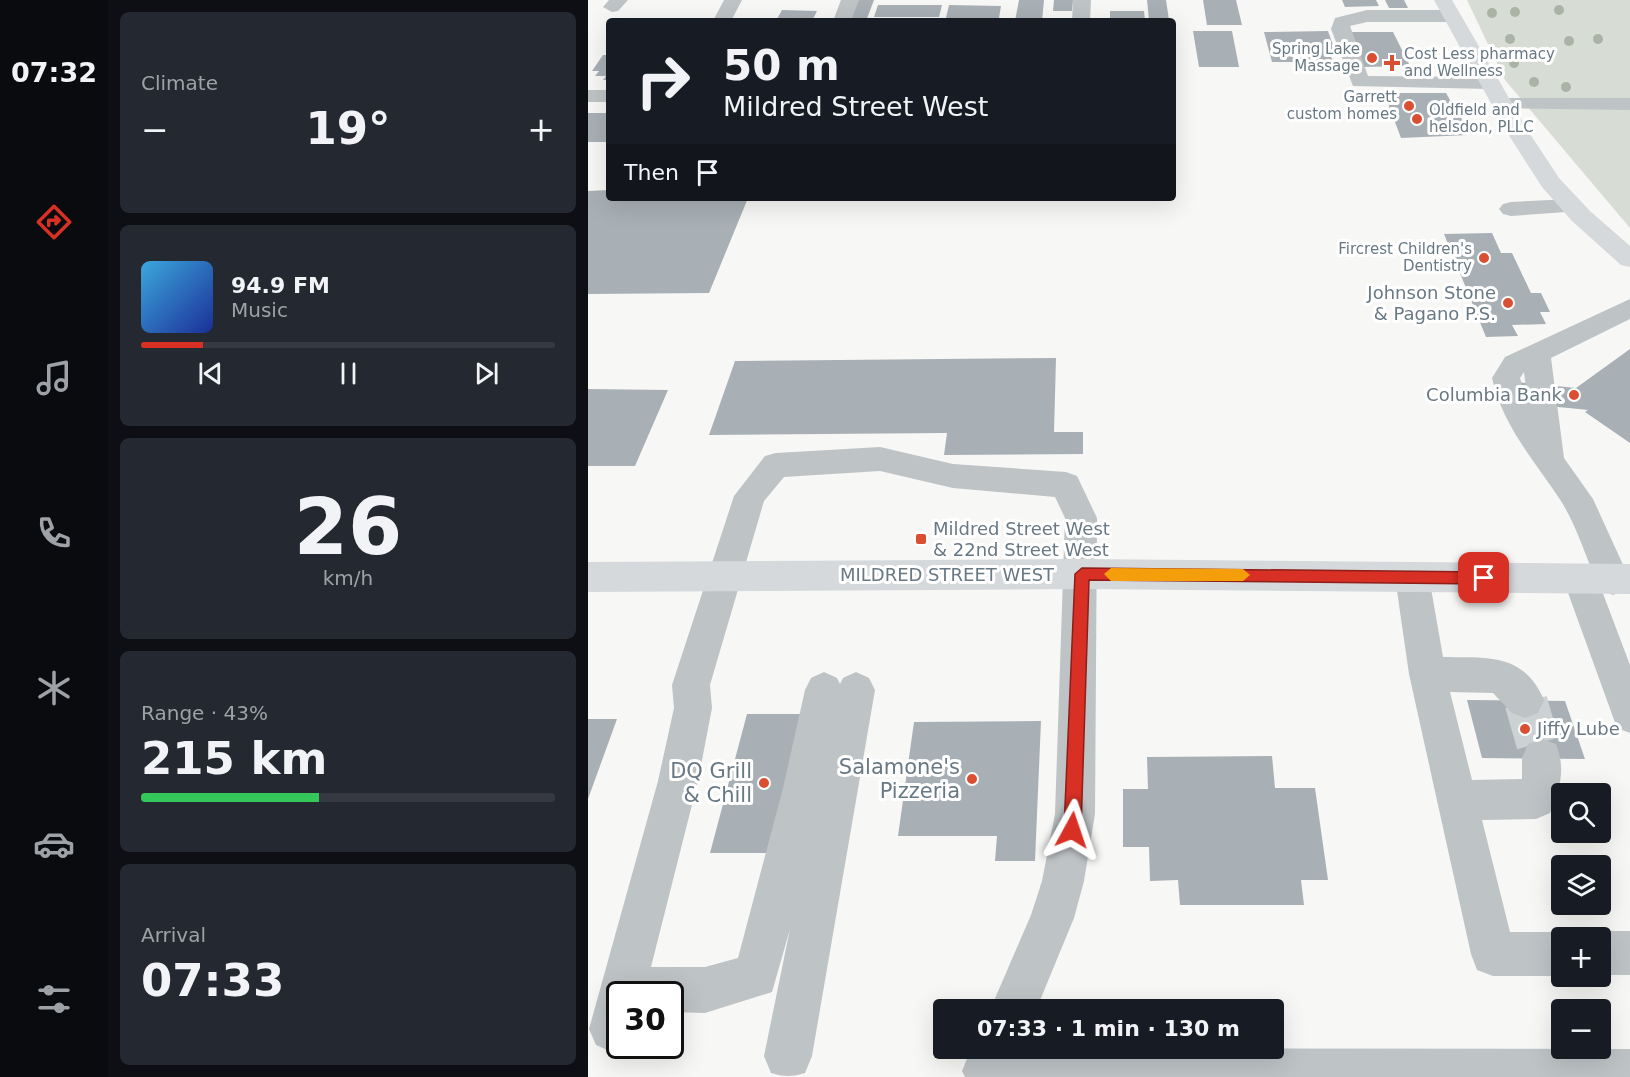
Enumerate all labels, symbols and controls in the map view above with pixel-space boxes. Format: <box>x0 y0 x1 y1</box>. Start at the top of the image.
place label: Spring Lake Massage <box>1272 40 1360 75</box>
text: 50 m <box>723 41 840 90</box>
icon: right <box>624 42 702 120</box>
place label: Cost Less pharmacy and Wellness <box>1404 45 1555 80</box>
marker: Spring Lake Massage <box>1365 51 1379 65</box>
marker: Cost Less pharmacy and Wellness <box>1385 56 1399 70</box>
text: 07:32 <box>11 57 97 88</box>
text: Climate <box>141 71 218 95</box>
place label: Garrett custom homes <box>1287 88 1397 123</box>
text: Mildred Street West <box>723 91 988 122</box>
marker: Garrett custom homes <box>1402 99 1416 113</box>
place label: Oldfield and helsdon, PLLC <box>1429 101 1534 136</box>
text: 19° <box>305 102 391 155</box>
text: − <box>141 110 169 149</box>
text: + <box>527 110 555 149</box>
marker: Oldfield and helsdon, PLLC <box>1410 112 1424 126</box>
icon: arrive <box>691 156 724 189</box>
text: Then <box>624 160 679 185</box>
icon: directions <box>33 201 75 243</box>
place label: Fircrest Children's Dentistry <box>1338 240 1472 275</box>
marker: Fircrest Children's Dentistry <box>1477 251 1491 265</box>
text: 94.9 FM <box>231 273 330 298</box>
place label: Johnson Stone & Pagano P.S. <box>1366 282 1496 324</box>
marker: Johnson Stone & Pagano P.S. <box>1501 296 1515 310</box>
text: Music <box>231 298 288 322</box>
icon: music <box>33 357 75 399</box>
icon: previous <box>194 357 227 390</box>
icon: pause <box>332 357 365 390</box>
icon: next <box>470 357 503 390</box>
place label: Columbia Bank <box>1426 384 1563 405</box>
marker: Columbia Bank <box>1567 388 1581 402</box>
text: 26 <box>294 482 402 572</box>
icon: phone <box>33 512 75 554</box>
place label: Mildred Street West & 22nd Street West <box>933 518 1110 560</box>
marker: Mildred Street West & 22nd Street West <box>914 532 928 546</box>
pin <box>1458 552 1509 603</box>
icon: arrive <box>1467 561 1500 594</box>
street label: MILDRED STREET WEST <box>840 564 1055 585</box>
text: km/h <box>323 566 373 590</box>
icon: climate <box>33 667 75 709</box>
text: Range · 43% <box>141 701 268 725</box>
place label: Jiffy Lube <box>1536 718 1620 739</box>
marker: Jiffy Lube <box>1518 722 1532 736</box>
text: 215 km <box>141 732 327 785</box>
place label: Salamone's Pizzeria <box>839 755 960 803</box>
place label: DQ Grill & Chill <box>670 759 752 807</box>
marker: Salamone's Pizzeria <box>965 772 979 786</box>
marker: DQ Grill & Chill <box>757 776 771 790</box>
map controls <box>1551 783 1611 1059</box>
button: search <box>1551 783 1611 843</box>
position arrow <box>1040 798 1104 862</box>
icon: car <box>33 823 75 865</box>
button: layers <box>1551 855 1611 915</box>
text: Arrival <box>141 923 206 947</box>
button: + <box>1551 927 1611 987</box>
text: 07:33 <box>141 954 284 1007</box>
icon: filters <box>33 978 75 1020</box>
speed limit sign: 30 <box>606 981 684 1059</box>
button: − <box>1551 999 1611 1059</box>
text: 07:33 · 1 min · 130 m <box>977 1016 1240 1041</box>

